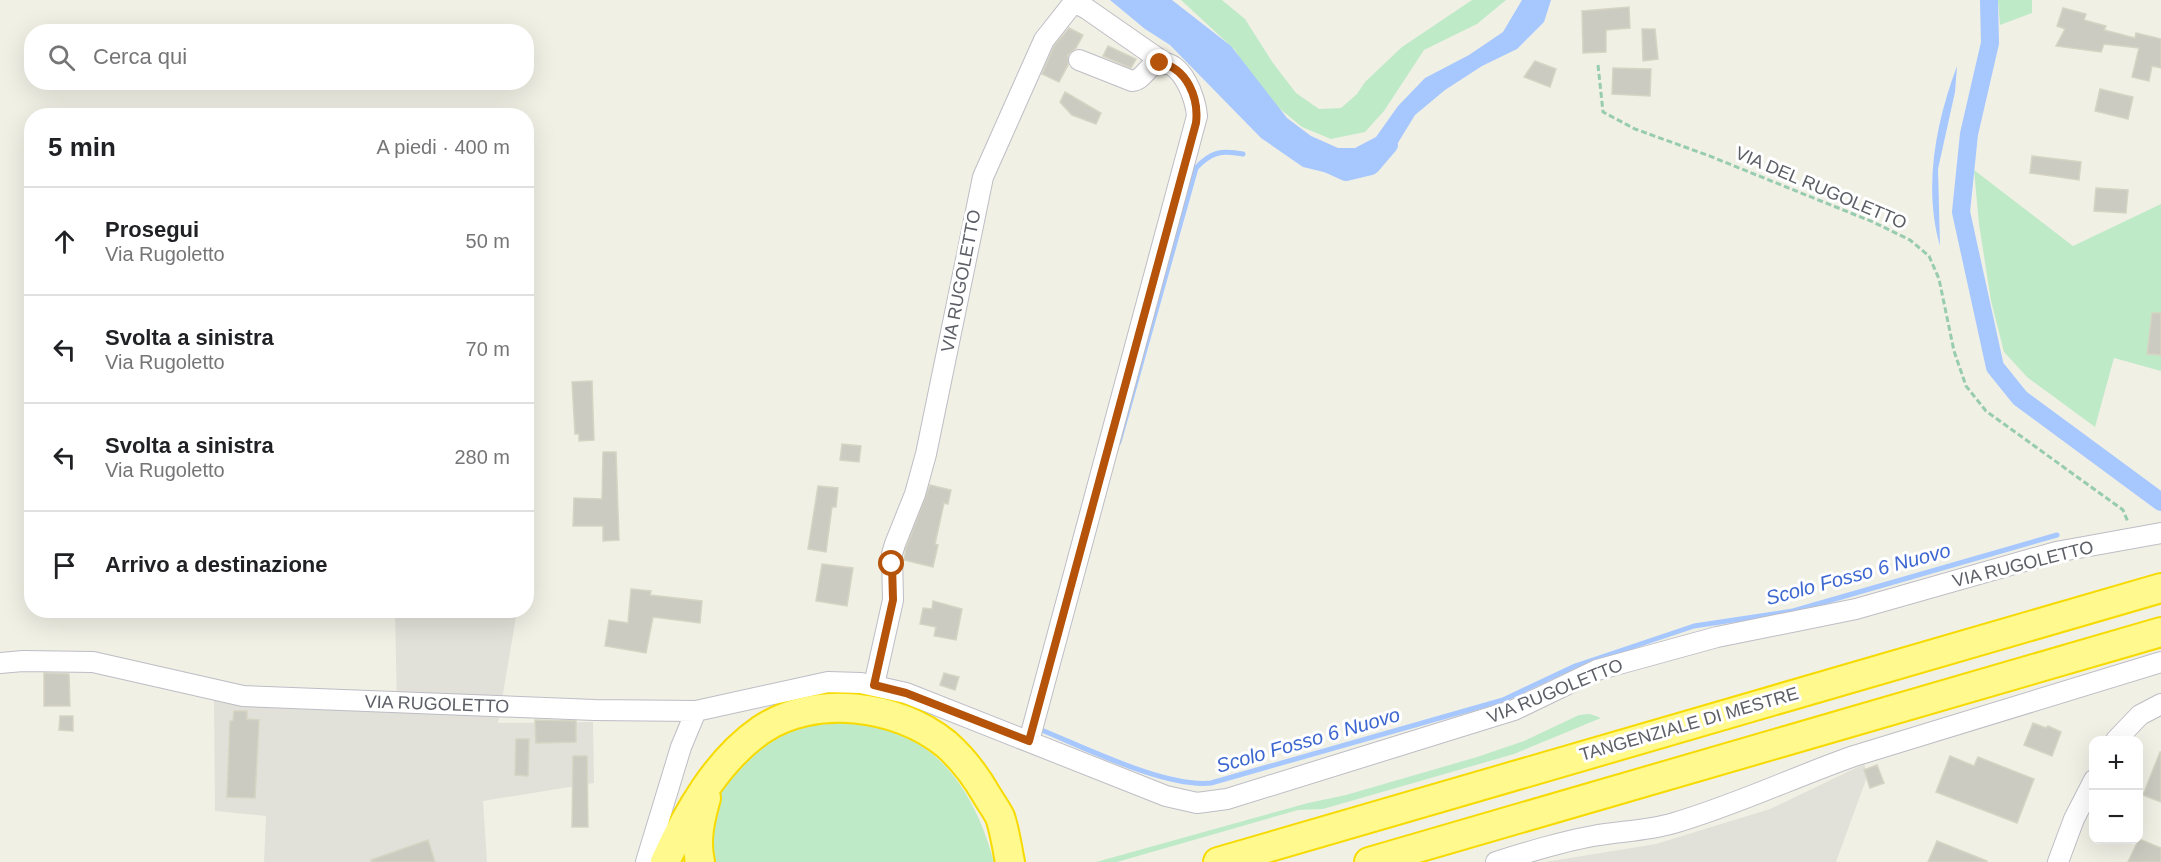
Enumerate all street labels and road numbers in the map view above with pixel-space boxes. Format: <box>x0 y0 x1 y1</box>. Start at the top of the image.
street label: VIA DEL RUGOLETTO <box>1732 143 1910 233</box>
street label: VIA RUGOLETTO <box>937 208 985 354</box>
street label: VIA RUGOLETTO <box>1950 537 2096 591</box>
street label: VIA RUGOLETTO <box>1484 655 1626 727</box>
street label: TANGENZIALE DI MESTRE <box>1577 683 1801 765</box>
street label: VIA RUGOLETTO <box>364 691 510 717</box>

